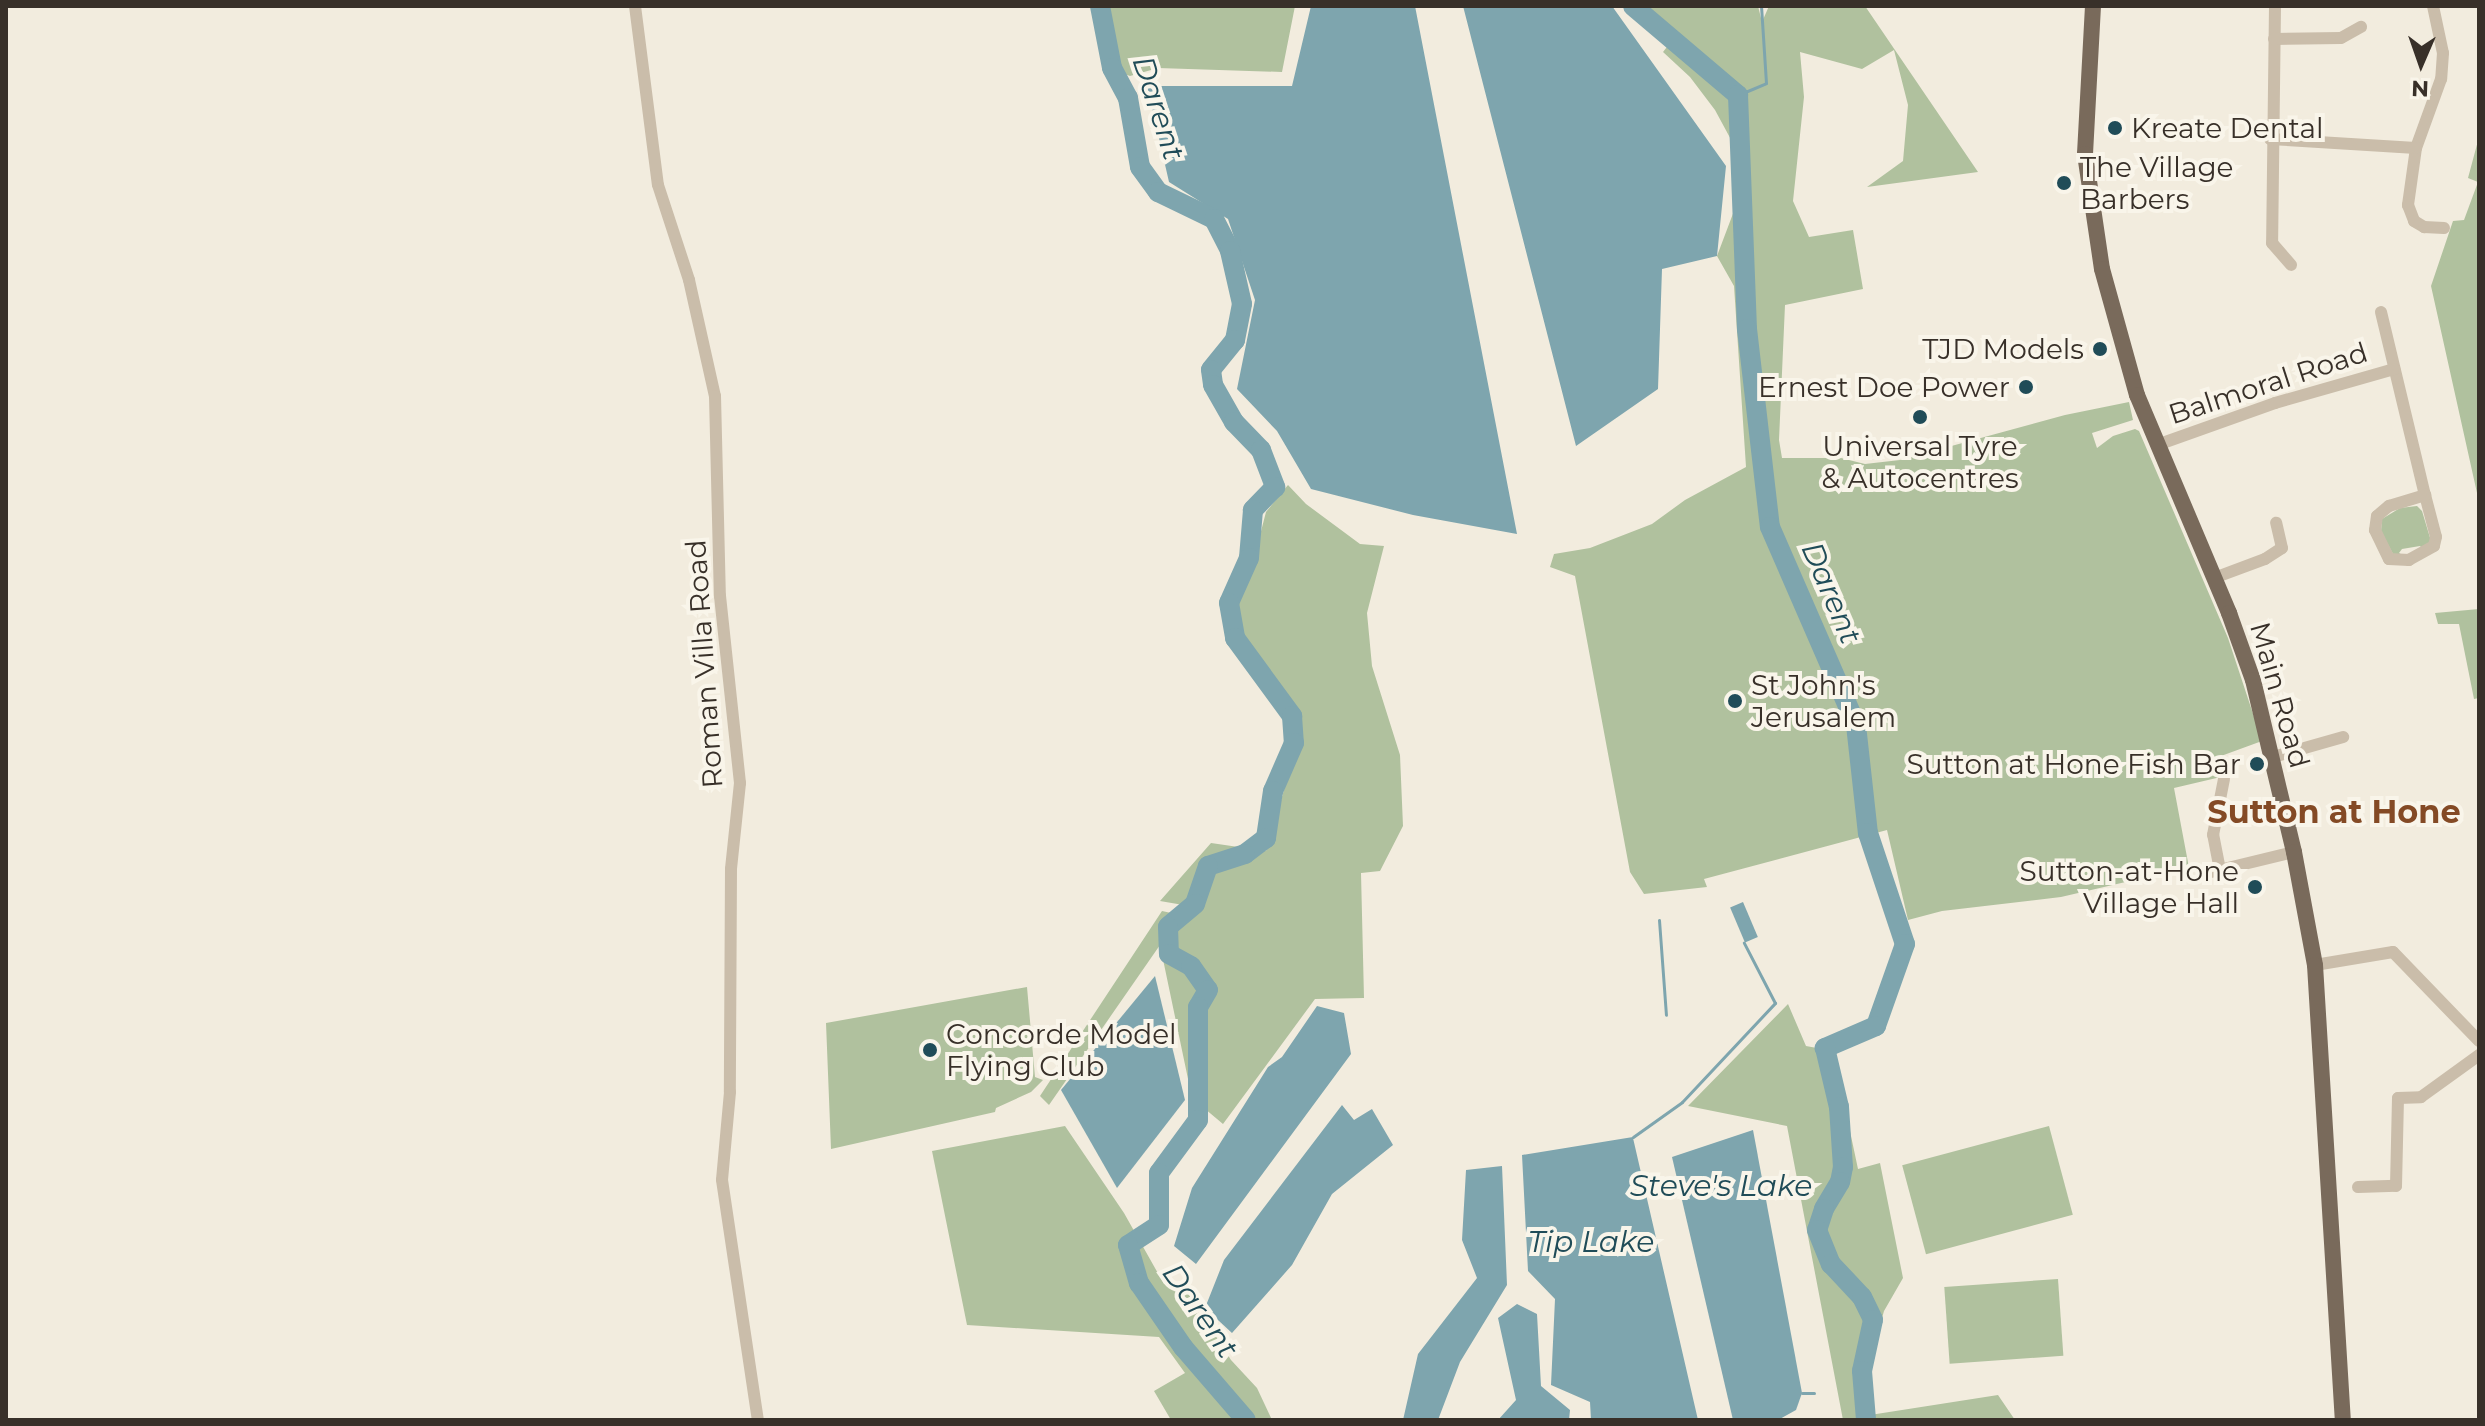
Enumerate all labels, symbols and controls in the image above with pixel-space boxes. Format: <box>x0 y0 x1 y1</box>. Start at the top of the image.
north arrow <box>2381 24 2461 104</box>
water label: Darent <box>1124 51 1192 165</box>
text: N <box>2411 75 2430 102</box>
place label: Kreate Dental <box>2131 111 2323 145</box>
marker: Kreate Dental <box>2106 119 2124 137</box>
place label: The Village Barbers <box>2080 150 2234 216</box>
marker: The Village Barbers <box>2055 174 2073 192</box>
place label: TJD Models <box>1922 332 2084 366</box>
street label: Balmoral Road <box>2164 335 2372 431</box>
marker: TJD Models <box>2091 340 2109 358</box>
place label: Ernest Doe Power <box>1758 370 2010 404</box>
marker: Ernest Doe Power <box>2017 378 2035 396</box>
marker: Universal Tyre & Autocentres <box>1911 408 1929 426</box>
place label: Universal Tyre & Autocentres <box>1821 429 2019 495</box>
water label: Darent <box>1793 537 1869 649</box>
street label: Roman Villa Road <box>679 539 729 789</box>
street label: Main Road <box>2243 618 2317 772</box>
place label: St John's Jerusalem <box>1751 668 1896 734</box>
marker: St John's Jerusalem <box>1726 692 1744 710</box>
place label: Sutton at Hone Fish Bar <box>1907 747 2241 781</box>
marker: Sutton at Hone Fish Bar <box>2248 755 2266 773</box>
district label: Sutton at Hone <box>2207 793 2461 831</box>
place label: Sutton-at-Hone Village Hall <box>2020 854 2239 920</box>
marker: Sutton-at-Hone Village Hall <box>2246 878 2264 896</box>
place label: Concorde Model Flying Club <box>946 1017 1177 1083</box>
marker: Concorde Model Flying Club <box>921 1041 939 1059</box>
water label: Steve's Lake <box>1630 1168 1812 1204</box>
water label: Tip Lake <box>1528 1224 1654 1260</box>
water label: Darent <box>1154 1257 1246 1365</box>

